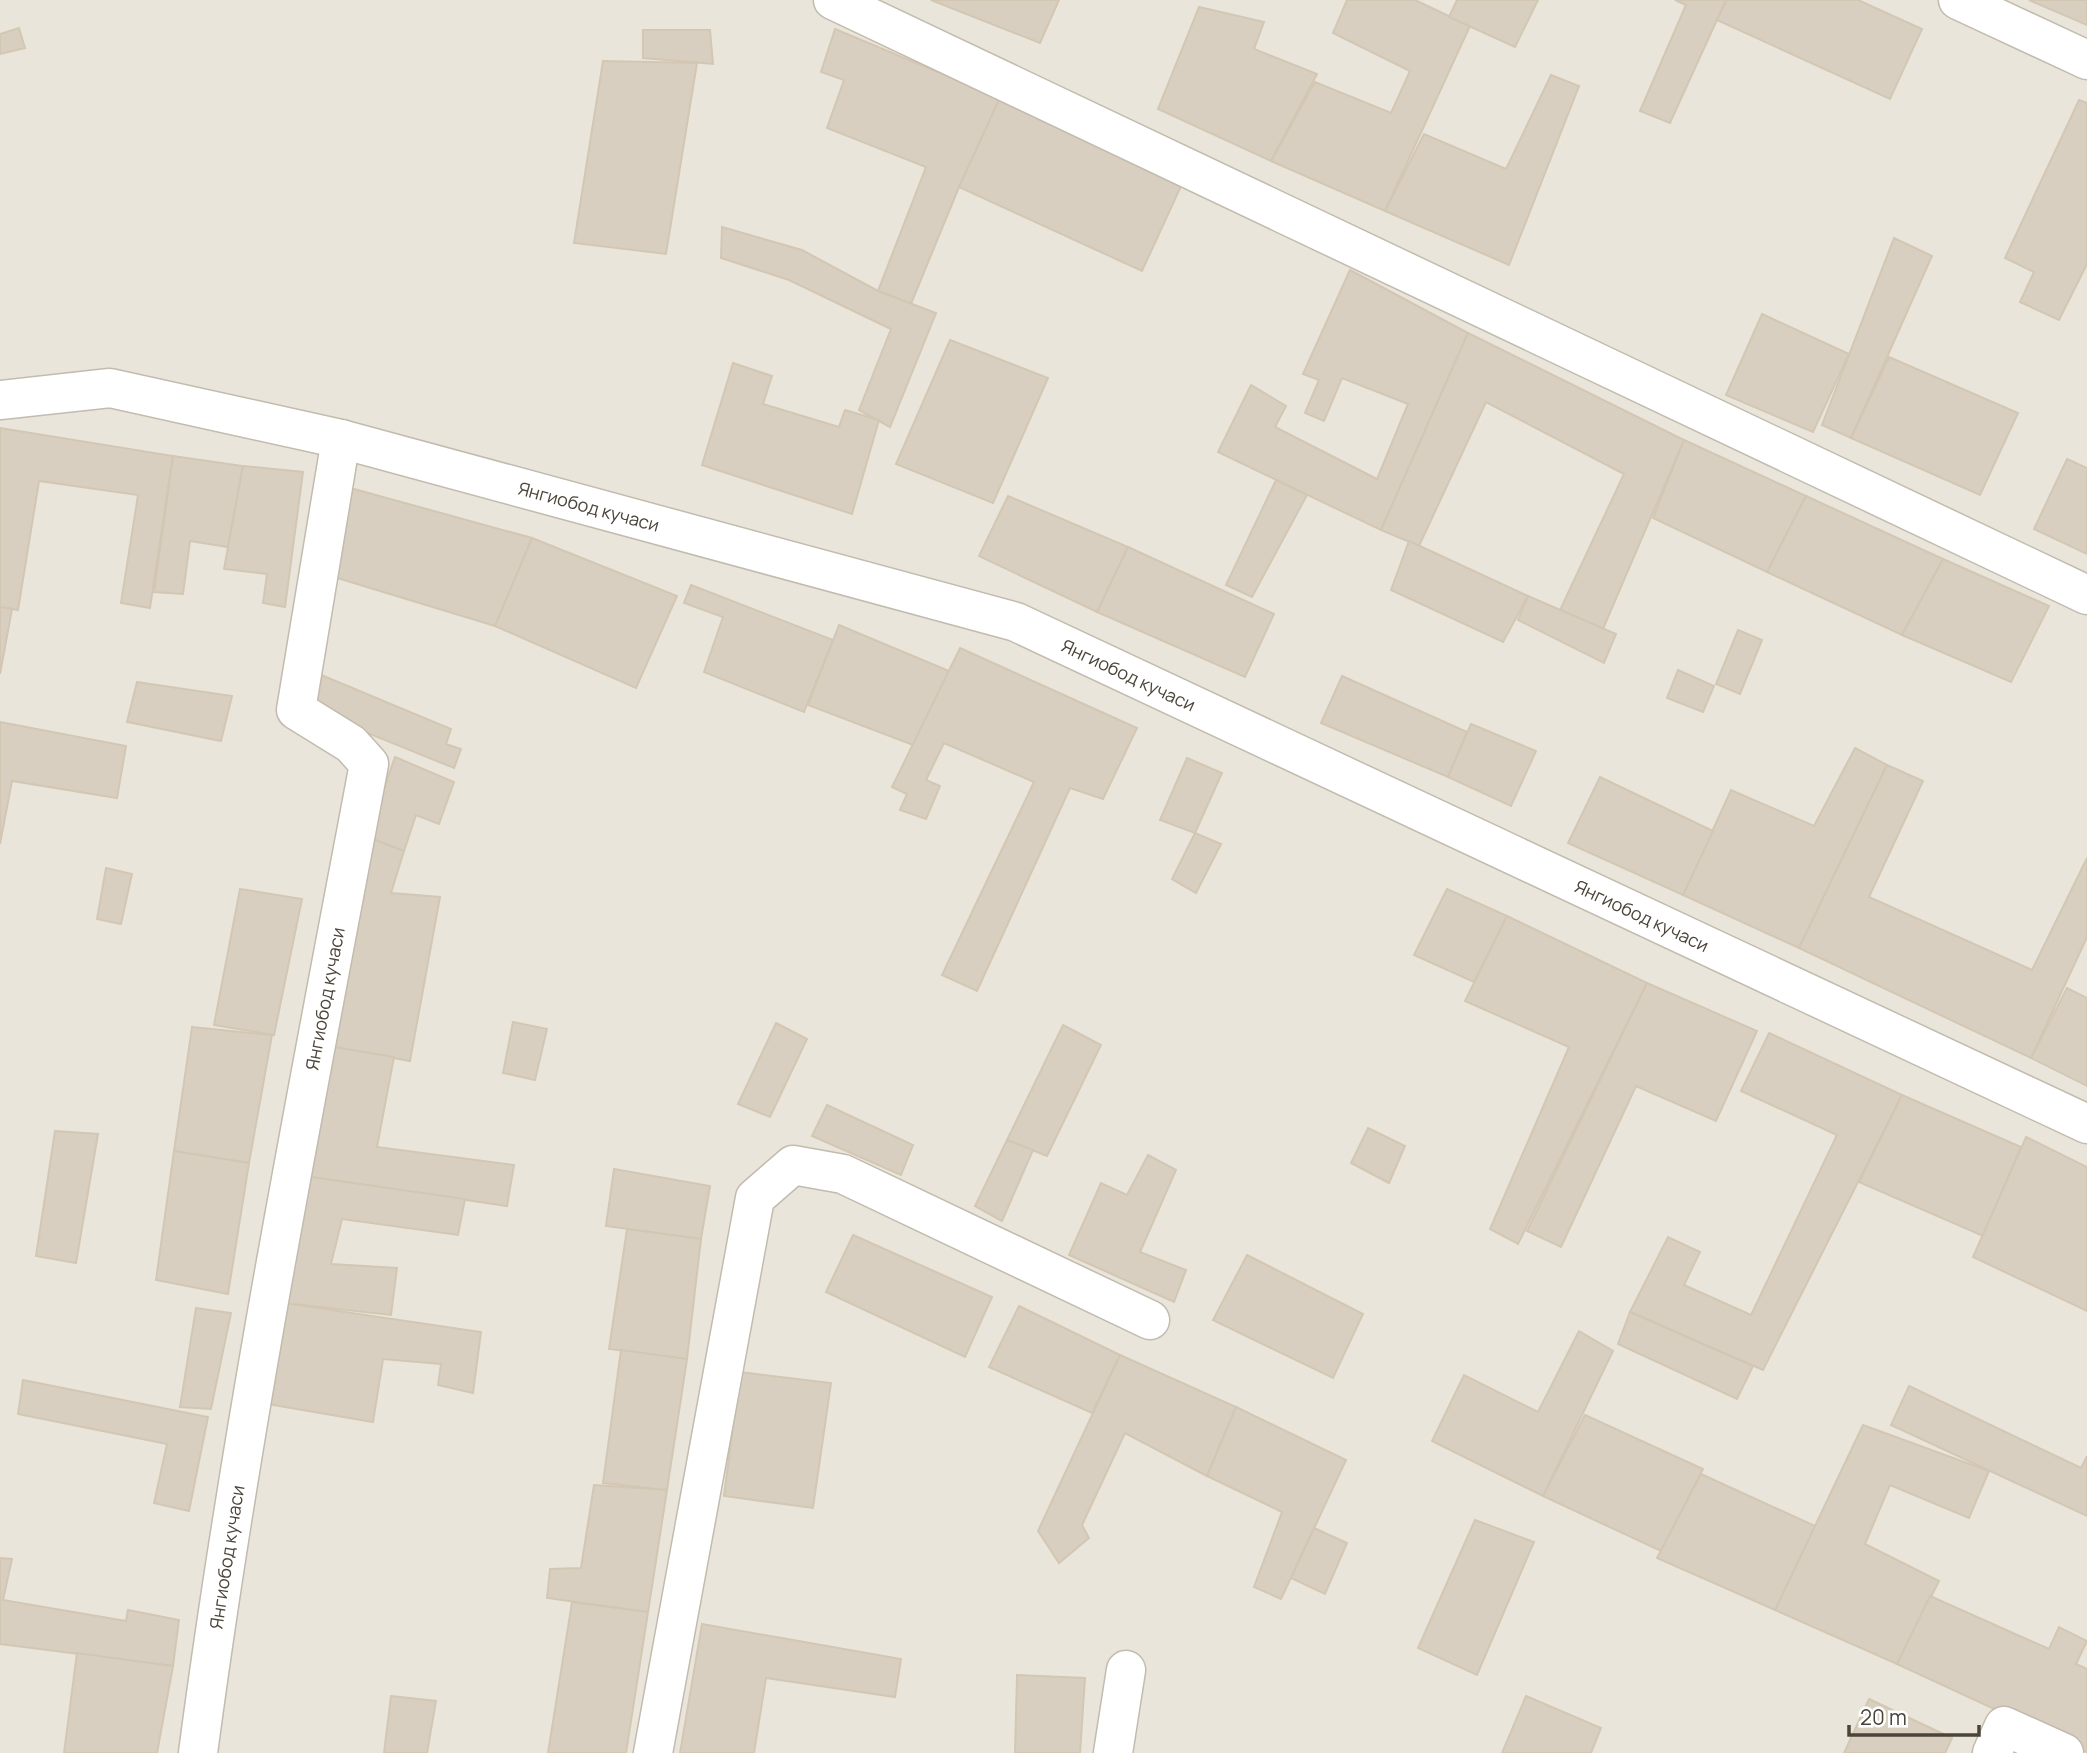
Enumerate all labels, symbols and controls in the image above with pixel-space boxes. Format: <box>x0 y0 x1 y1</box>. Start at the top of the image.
street label: Янгиобод кучаси <box>516 476 662 537</box>
street label: Янгиобод кучаси <box>1058 633 1200 716</box>
street label: Янгиобод кучаси <box>1571 874 1713 957</box>
street label: Янгиобод кучаси <box>299 925 350 1072</box>
street label: Янгиобод кучаси <box>204 1483 250 1631</box>
scale bar <box>1849 1694 1979 1738</box>
text: 20 m <box>1860 1703 1907 1731</box>

